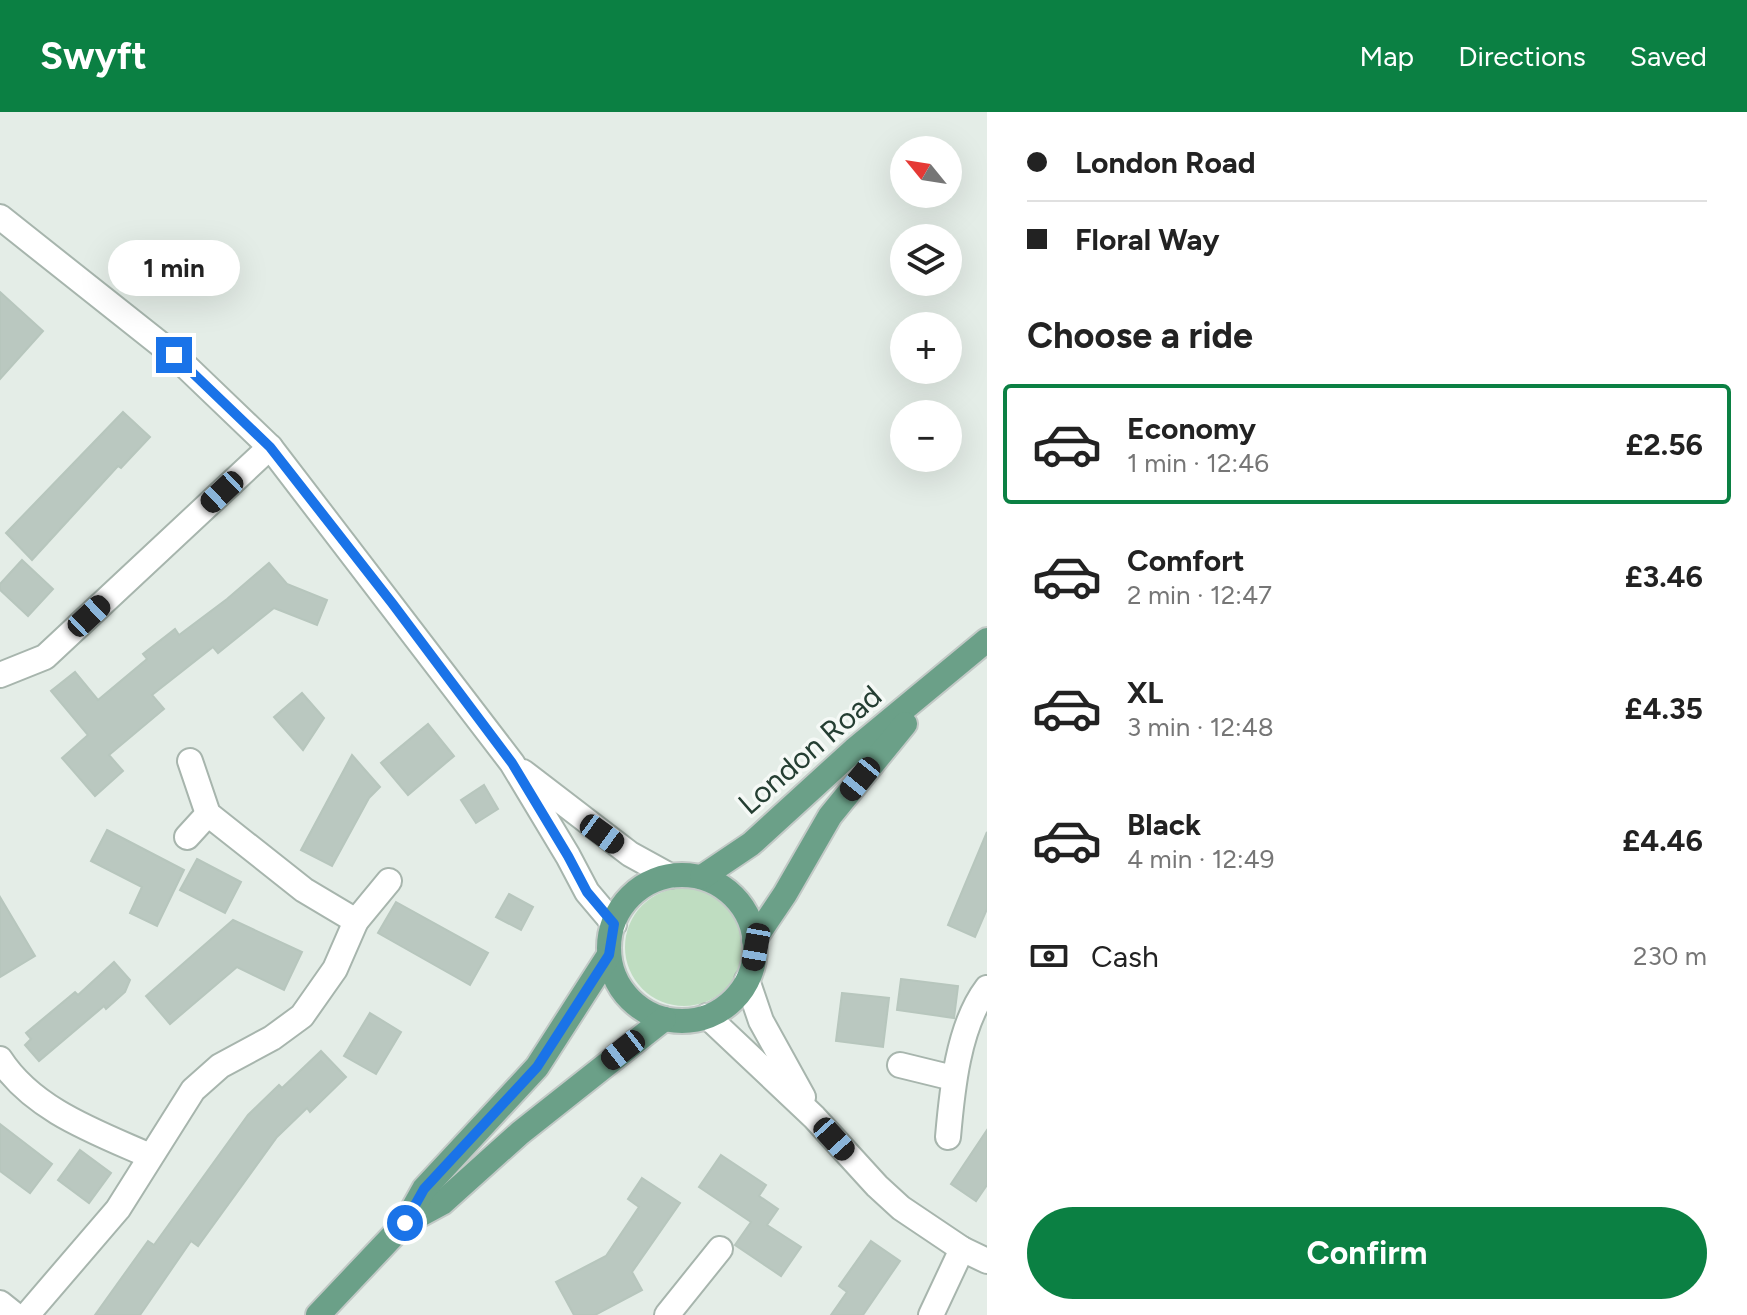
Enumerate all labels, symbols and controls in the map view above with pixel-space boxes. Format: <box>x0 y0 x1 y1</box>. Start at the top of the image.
text: Swyft <box>40 33 147 79</box>
text: Map <box>1360 39 1414 73</box>
text: Directions <box>1458 39 1586 73</box>
text: Saved <box>1630 39 1707 73</box>
north arrow <box>890 136 962 208</box>
map controls <box>890 136 962 472</box>
text: London Road <box>1075 144 1256 181</box>
text: Floral Way <box>1075 221 1219 258</box>
button: layers <box>890 224 962 296</box>
callout: 1 min <box>108 239 240 295</box>
text: 1 min <box>143 252 205 284</box>
button: + <box>890 312 962 384</box>
text: Choose a ride <box>1027 314 1253 357</box>
route end <box>156 337 192 373</box>
button: − <box>890 400 962 472</box>
icon: car <box>1031 408 1103 480</box>
text: Economy <box>1127 410 1256 447</box>
text: £2.56 <box>1626 426 1703 463</box>
text: 1 min · 12:46 <box>1127 447 1269 479</box>
car <box>196 467 248 517</box>
icon: car <box>1031 540 1103 612</box>
text: Comfort <box>1127 542 1245 579</box>
text: £3.46 <box>1625 558 1703 595</box>
text: 2 min · 12:47 <box>1127 579 1272 611</box>
car <box>63 591 115 641</box>
icon: car <box>1031 672 1103 744</box>
text: XL <box>1127 674 1163 711</box>
street label: London Road <box>730 677 889 822</box>
text: £4.35 <box>1625 690 1703 727</box>
text: 3 min · 12:48 <box>1127 711 1274 743</box>
car <box>836 753 884 805</box>
icon: car <box>1031 804 1103 876</box>
text: Black <box>1127 806 1201 843</box>
car <box>576 810 628 858</box>
text: £4.46 <box>1622 822 1703 859</box>
text: 4 min · 12:49 <box>1127 843 1274 875</box>
car <box>740 921 772 973</box>
icon: cash <box>1027 934 1071 978</box>
text: Cash <box>1091 938 1159 975</box>
text: 230 m <box>1633 940 1707 972</box>
car <box>597 1026 649 1074</box>
car <box>809 1113 859 1165</box>
route start <box>387 1205 423 1241</box>
button: Confirm <box>1027 1207 1707 1299</box>

